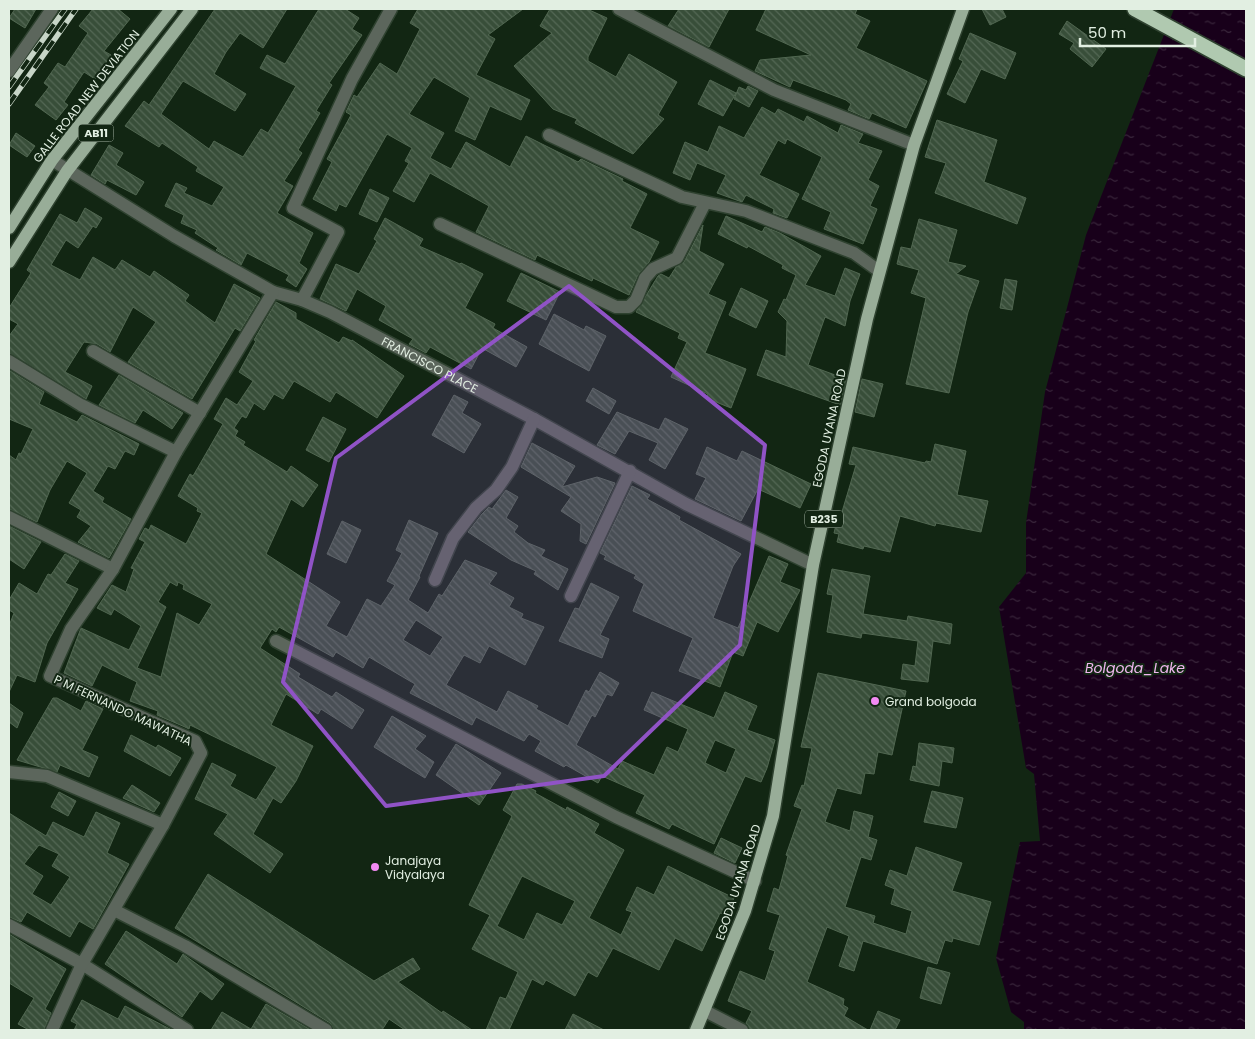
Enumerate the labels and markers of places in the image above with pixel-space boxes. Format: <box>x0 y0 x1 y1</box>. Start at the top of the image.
place label: Grand bolgoda <box>885 693 977 710</box>
marker: Grand bolgoda <box>869 695 881 707</box>
place label: Janajaya Vidyalaya <box>385 852 445 883</box>
marker: Janajaya Vidyalaya <box>369 861 381 873</box>

